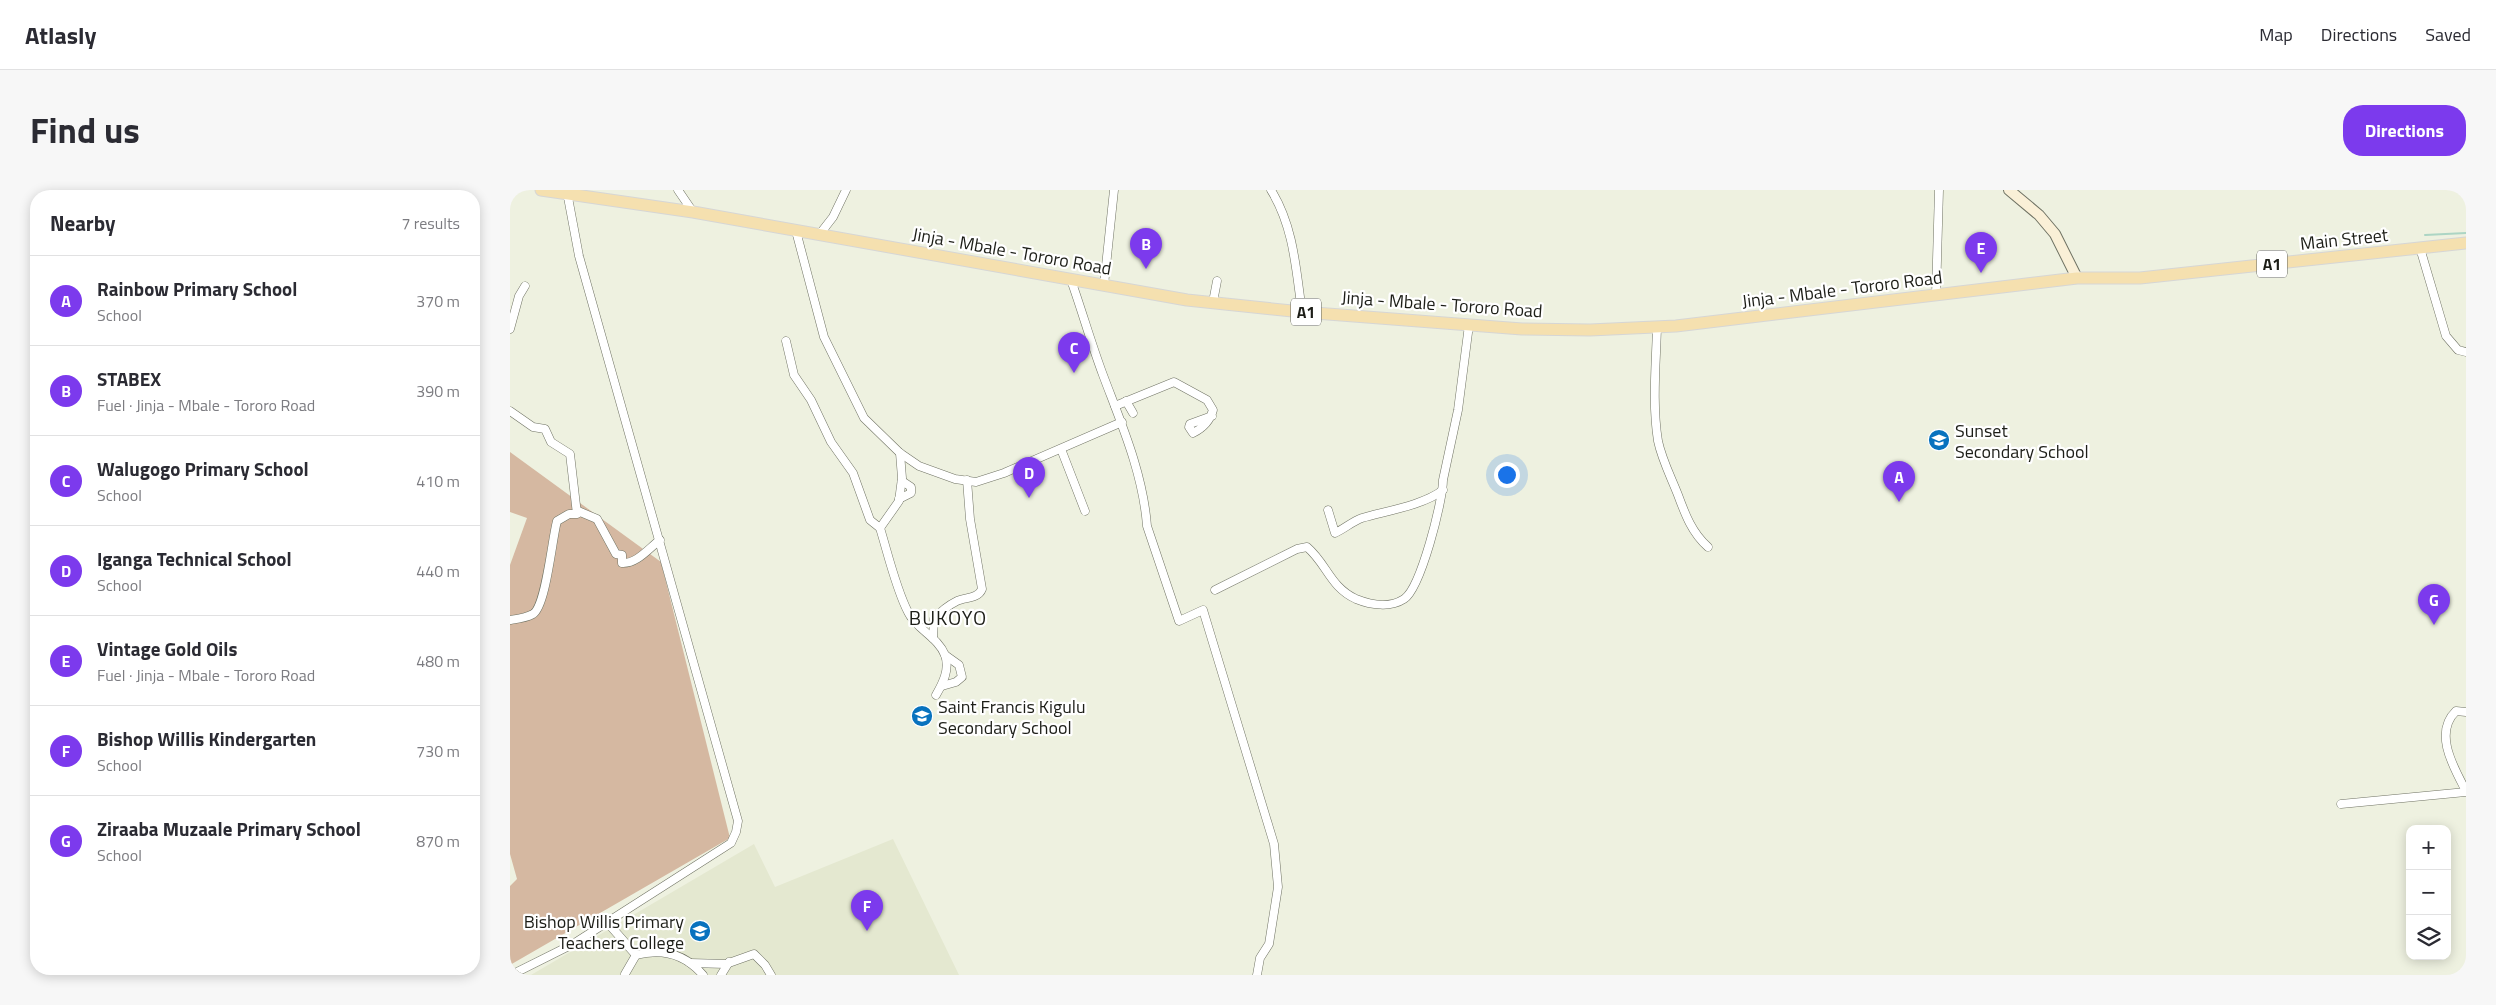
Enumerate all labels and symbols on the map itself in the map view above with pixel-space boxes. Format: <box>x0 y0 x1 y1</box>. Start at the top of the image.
street label: Jinja - Mbale - Tororo Road <box>910 220 1114 282</box>
street label: Main Street <box>2299 221 2390 257</box>
pin: B <box>1130 228 1162 269</box>
pin: E <box>1965 232 1997 273</box>
road number: A1 <box>2257 251 2287 278</box>
street label: Jinja - Mbale - Tororo Road <box>1740 263 1944 315</box>
street label: Jinja - Mbale - Tororo Road <box>1340 284 1544 324</box>
road number: A1 <box>1291 298 1321 326</box>
pin: C <box>1058 332 1090 373</box>
place label: Sunset Secondary School <box>1955 417 2089 465</box>
school or university icon: Sunset Secondary School <box>1927 428 1951 452</box>
pin: D <box>1013 457 1045 498</box>
pin: A <box>1883 461 1915 502</box>
your location <box>1494 462 1520 488</box>
pin: G <box>2418 584 2450 625</box>
district label: BUKOYO <box>909 602 987 633</box>
place label: Saint Francis Kigulu Secondary School <box>938 693 1085 741</box>
school or university icon: Saint Francis Kigulu Secondary School <box>910 704 934 728</box>
pin: F <box>851 890 883 931</box>
place label: Bishop Willis Primary Teachers College <box>524 908 684 956</box>
school or university icon: Bishop Willis Primary Teachers College <box>688 919 712 943</box>

